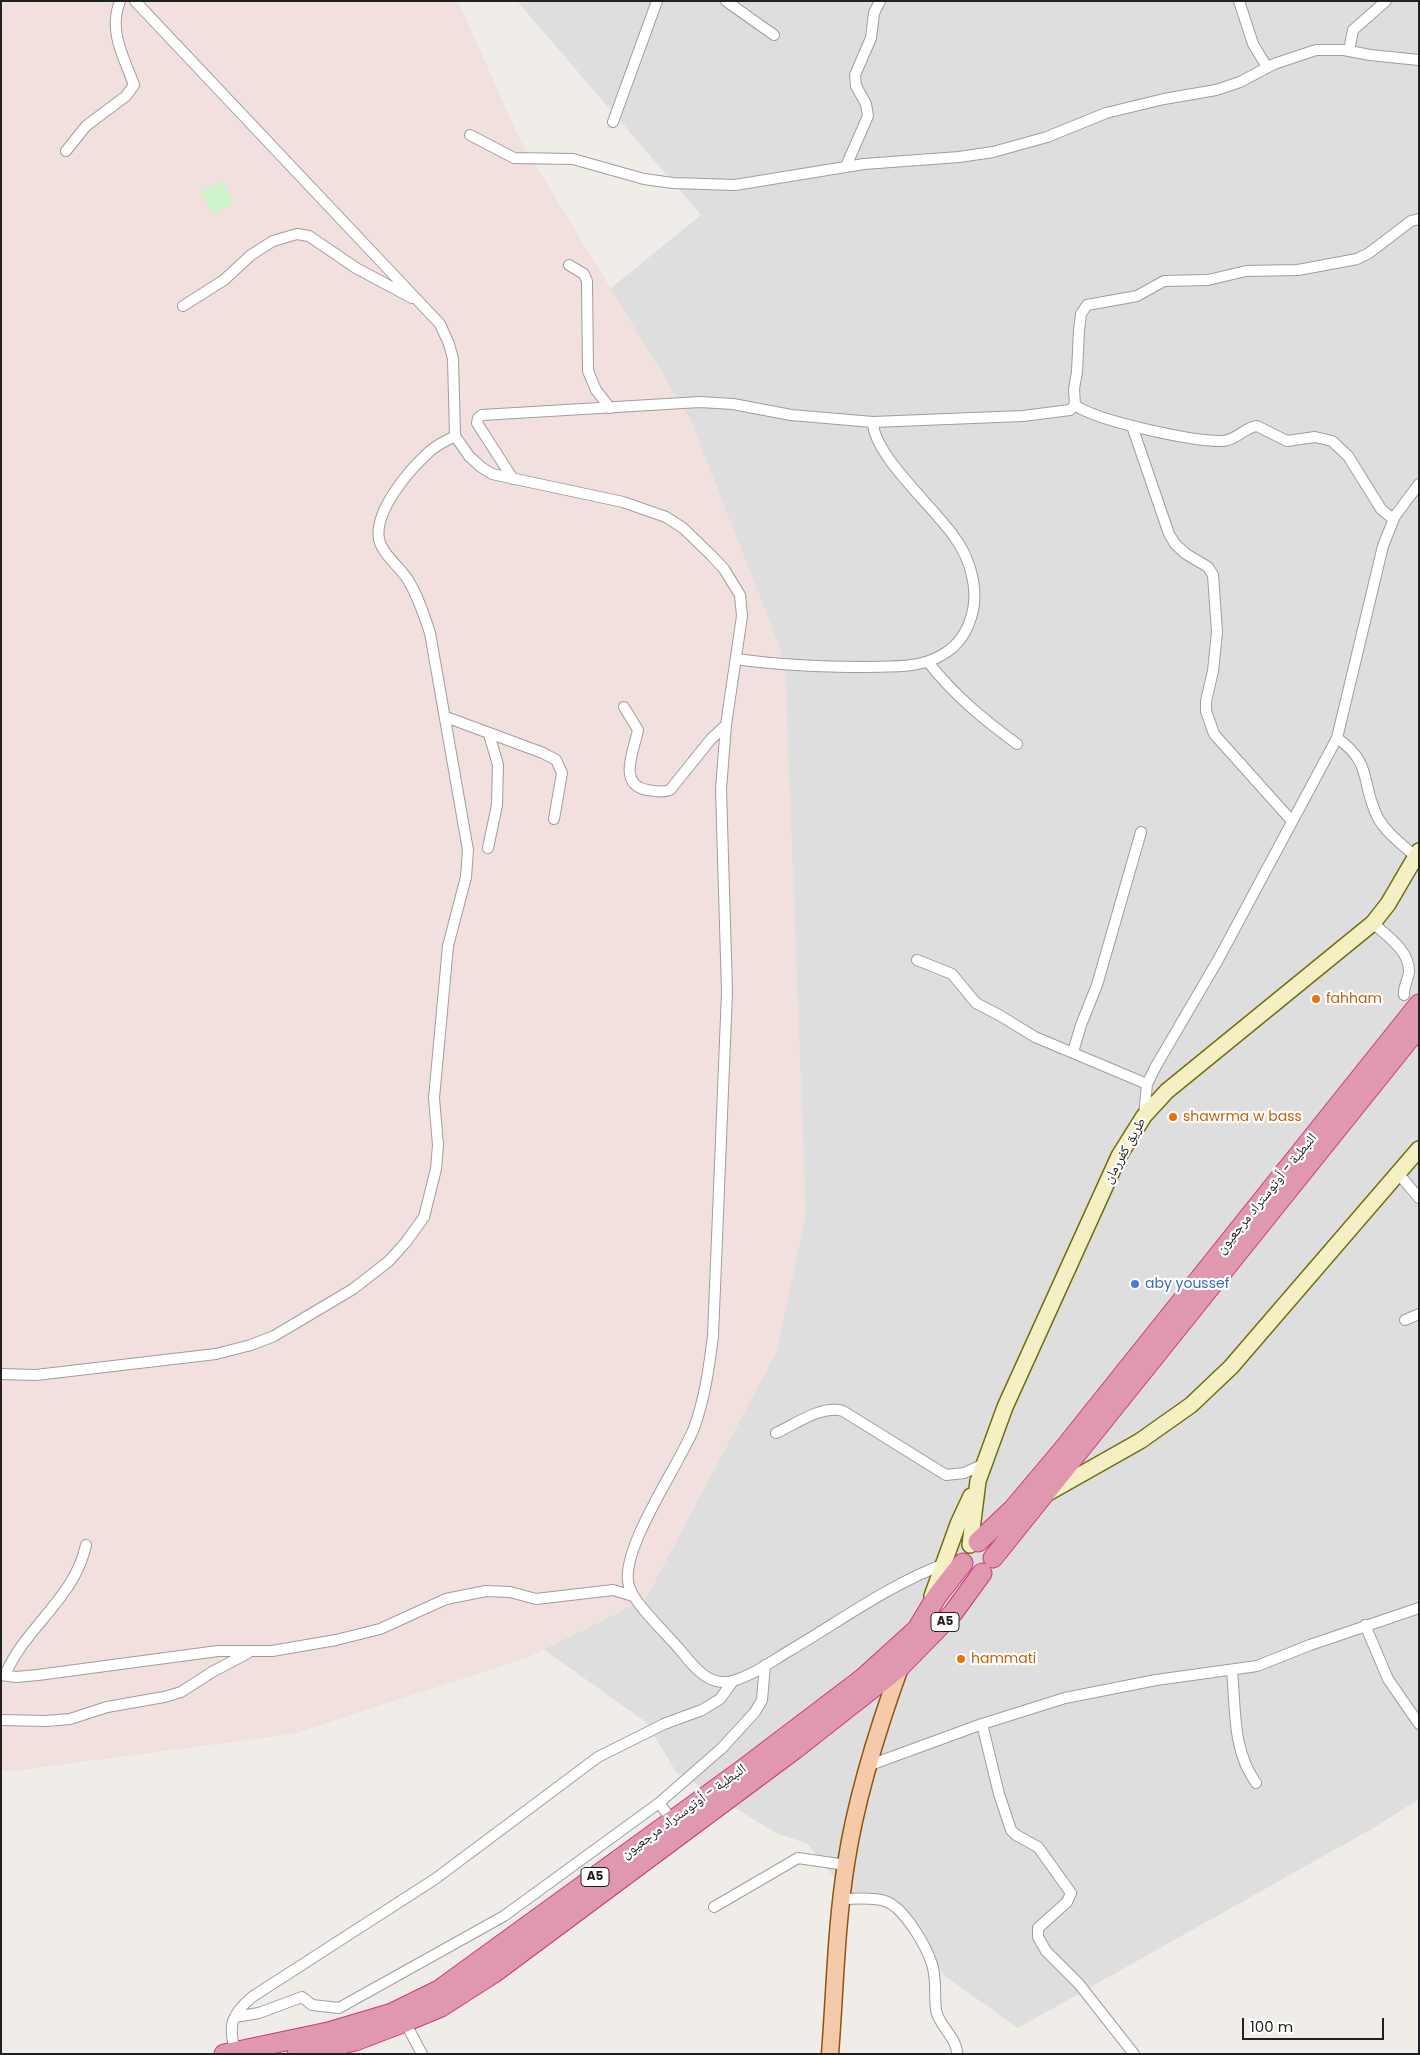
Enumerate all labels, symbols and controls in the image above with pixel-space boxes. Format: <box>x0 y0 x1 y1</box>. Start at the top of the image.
place label: fahham <box>1326 991 1382 1007</box>
marker: fahham <box>1310 993 1322 1005</box>
place label: shawrma w bass <box>1183 1109 1302 1125</box>
marker: shawrma w bass <box>1167 1111 1179 1123</box>
street label: طريق كفررمان <box>1100 1115 1150 1187</box>
street label: النبطية - أوتوستراد مرجعيون <box>1213 1130 1321 1258</box>
place label: aby youssef <box>1145 1276 1229 1292</box>
marker: aby youssef <box>1129 1278 1141 1290</box>
road number: A5 <box>931 1612 959 1631</box>
place label: hammati <box>971 1651 1036 1667</box>
marker: hammati <box>955 1653 967 1665</box>
street label: النبطية - أوتوستراد مرجعيون <box>618 1761 750 1863</box>
road number: A5 <box>581 1868 609 1886</box>
scale bar <box>1245 2008 1388 2040</box>
text: 100 m <box>1250 2016 1293 2037</box>

